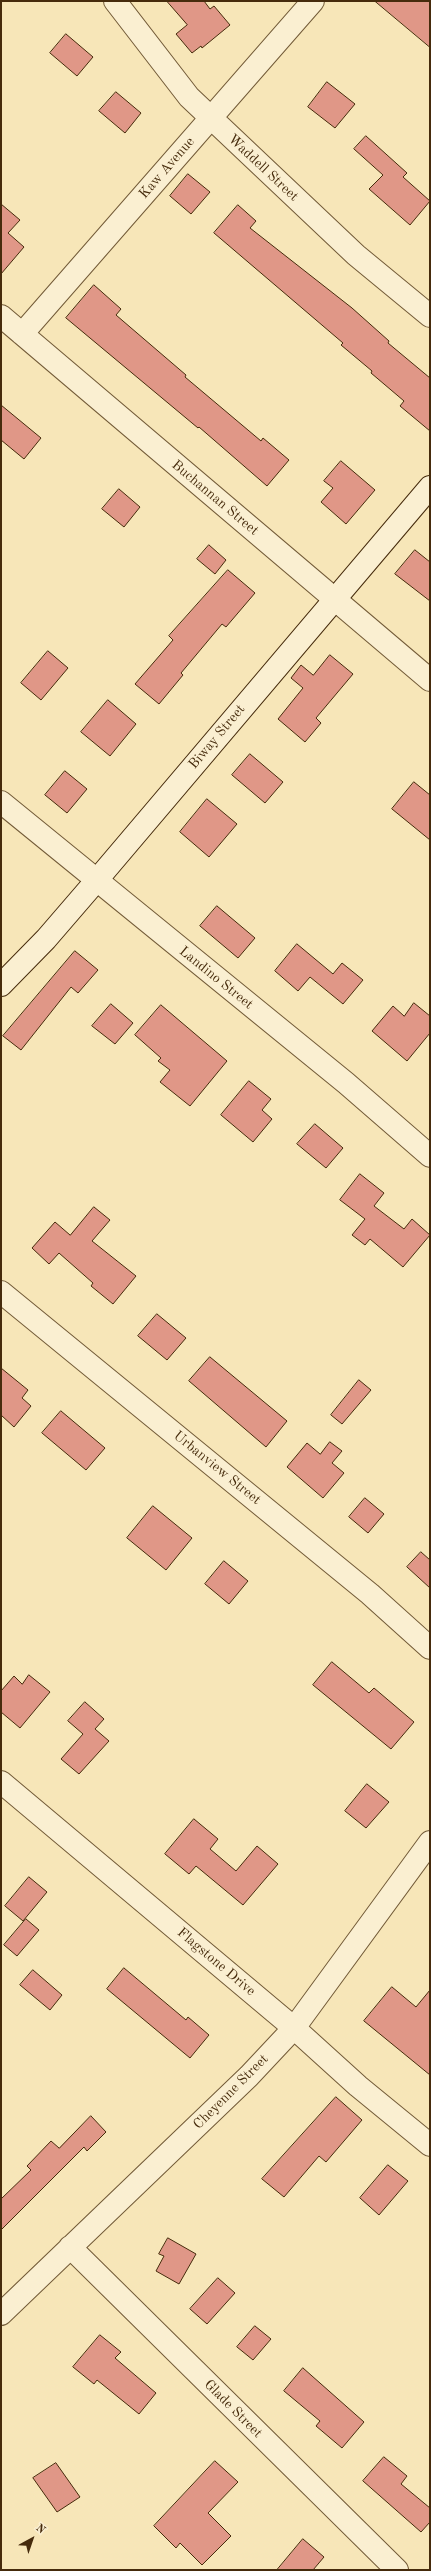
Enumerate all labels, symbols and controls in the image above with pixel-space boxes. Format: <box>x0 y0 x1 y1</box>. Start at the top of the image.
street label: Waddell Street <box>224 131 302 205</box>
street label: Kaw Avenue <box>136 134 198 202</box>
street label: Buchannan Street <box>168 457 262 539</box>
street label: Biway Street <box>185 701 249 773</box>
street label: Landino Street <box>176 943 256 1013</box>
street label: Urbanview Street <box>170 1428 264 1508</box>
street label: Flagstone Drive <box>173 1924 259 2000</box>
street label: Cheyenne Street <box>190 2051 272 2133</box>
street label: Glade Street <box>200 2376 266 2442</box>
north arrow <box>12 2519 52 2559</box>
text: N <box>33 2523 47 2536</box>

